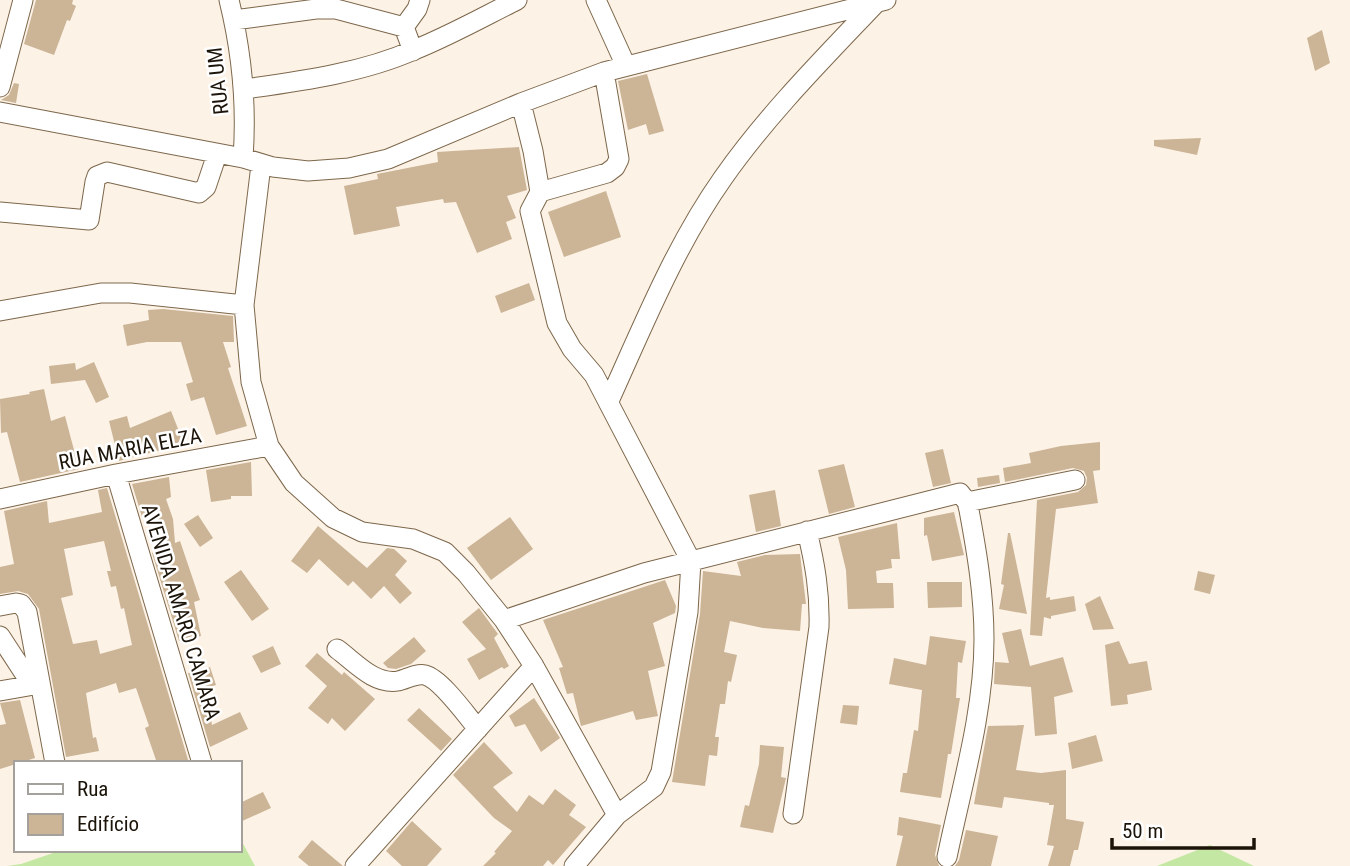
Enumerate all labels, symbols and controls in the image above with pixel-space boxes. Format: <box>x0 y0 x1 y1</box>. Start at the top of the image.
street label: RUA UM <box>203 46 233 116</box>
street label: RUA MARIA ELZA <box>57 423 203 475</box>
street label: AVENIDA AMARO CAMARA <box>137 501 225 723</box>
legend <box>14 761 242 852</box>
text: Rua <box>77 777 108 801</box>
scale bar <box>1112 806 1254 850</box>
text: Edifício <box>77 812 139 836</box>
text: 50 m <box>1122 819 1163 843</box>

